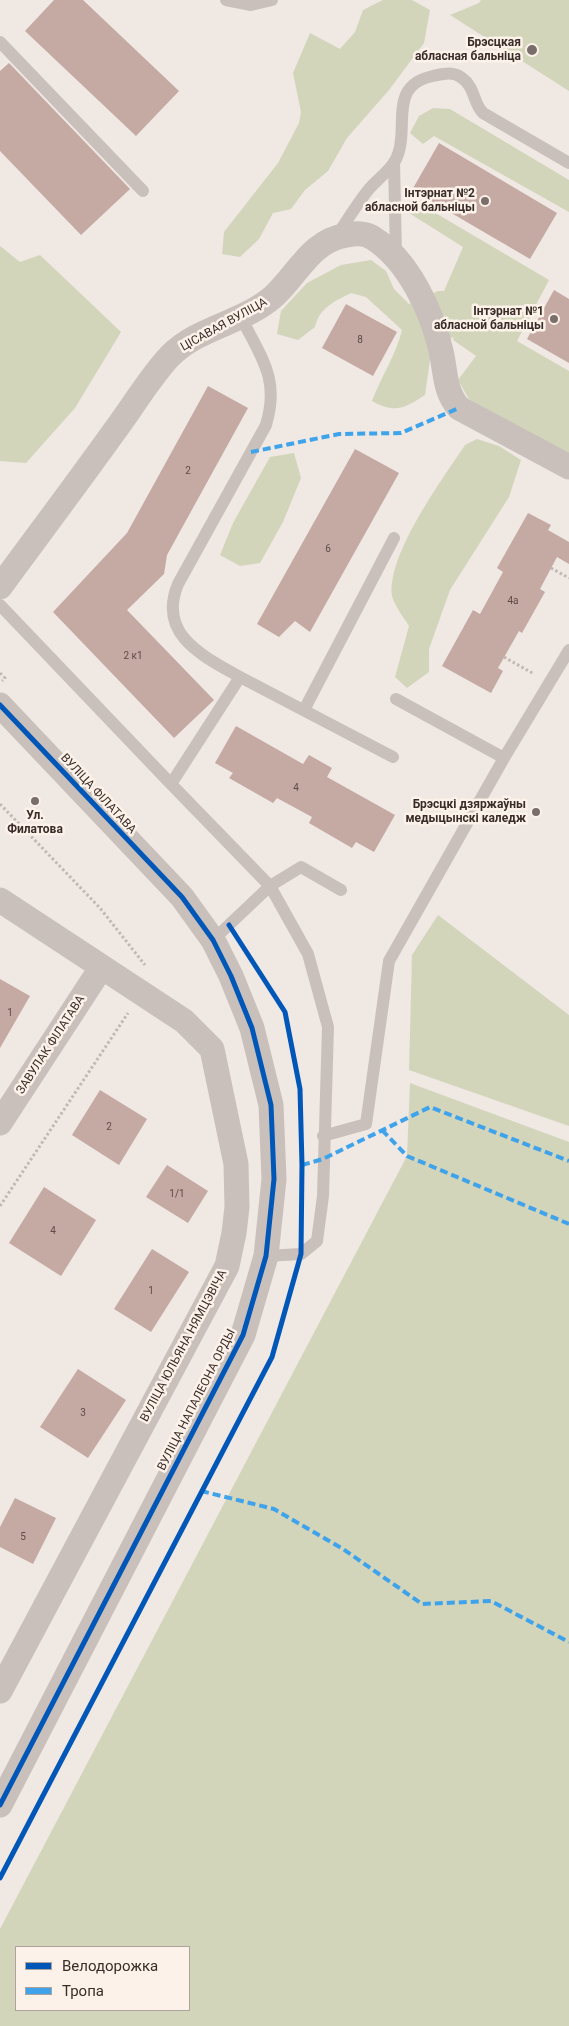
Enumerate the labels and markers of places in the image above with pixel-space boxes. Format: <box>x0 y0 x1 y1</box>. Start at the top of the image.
place label: Брэсцкая абласная бальніца <box>415 36 521 64</box>
marker: Брэсцкая абласная бальніца <box>525 43 539 57</box>
place label: Інтэрнат №2 абласной бальніцы <box>365 187 475 215</box>
marker: Інтэрнат №2 абласной бальніцы <box>479 195 491 207</box>
place label: Інтэрнат №1 абласной бальніцы <box>434 305 544 333</box>
marker: Інтэрнат №1 абласной бальніцы <box>548 313 560 325</box>
marker: Ул. Филатова <box>29 795 41 807</box>
place label: Брэсцкі дзяржаўны медыцынскі каледж <box>405 798 526 826</box>
marker: Брэсцкі дзяржаўны медыцынскі каледж <box>530 806 542 818</box>
place label: Ул. Филатова <box>7 809 63 837</box>

